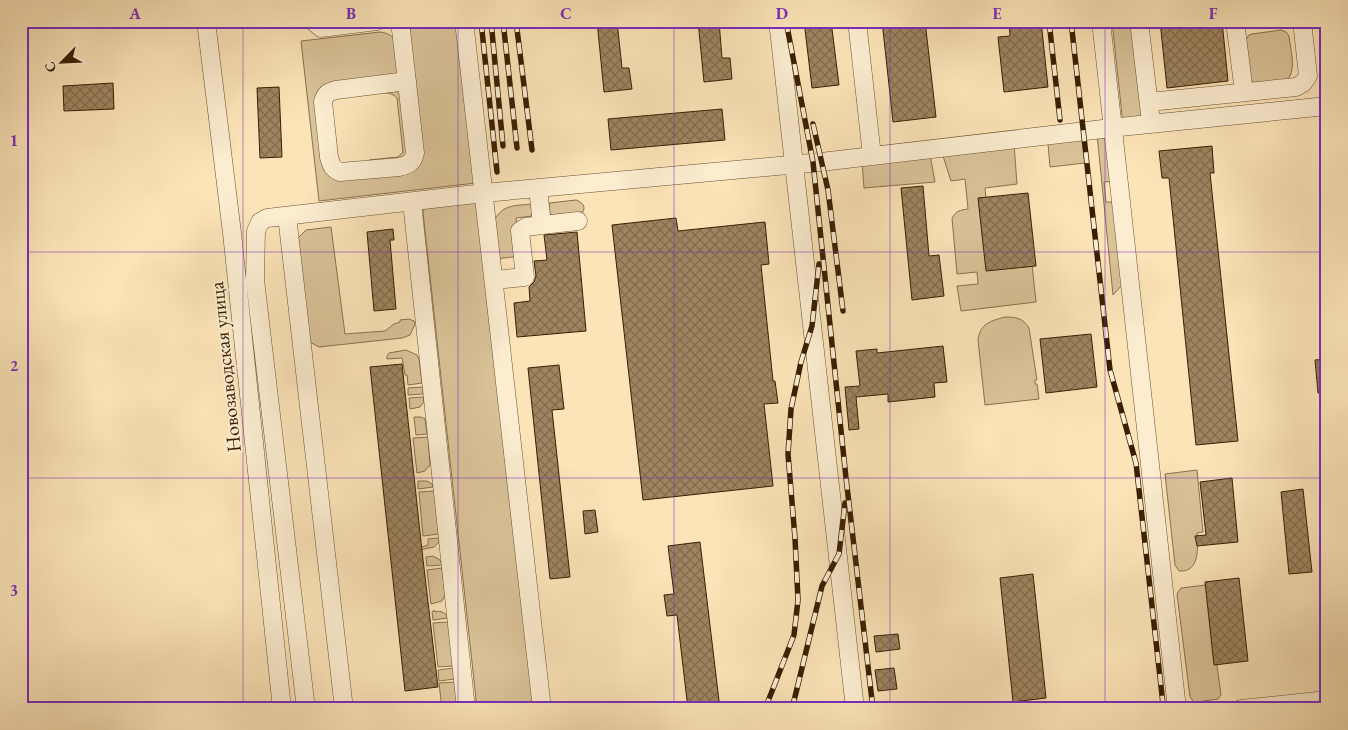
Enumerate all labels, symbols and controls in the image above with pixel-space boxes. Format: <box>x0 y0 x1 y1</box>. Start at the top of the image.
text: A <box>128 3 141 24</box>
text: B <box>346 3 356 24</box>
text: C <box>560 3 572 24</box>
text: D <box>776 3 788 24</box>
text: E <box>992 3 1002 24</box>
text: F <box>1209 3 1218 24</box>
north arrow <box>38 38 88 88</box>
text: С <box>40 59 60 75</box>
text: 1 <box>10 130 18 151</box>
street label: Новозаводская улица <box>203 280 247 454</box>
text: 2 <box>10 355 19 376</box>
text: 3 <box>10 580 18 601</box>

